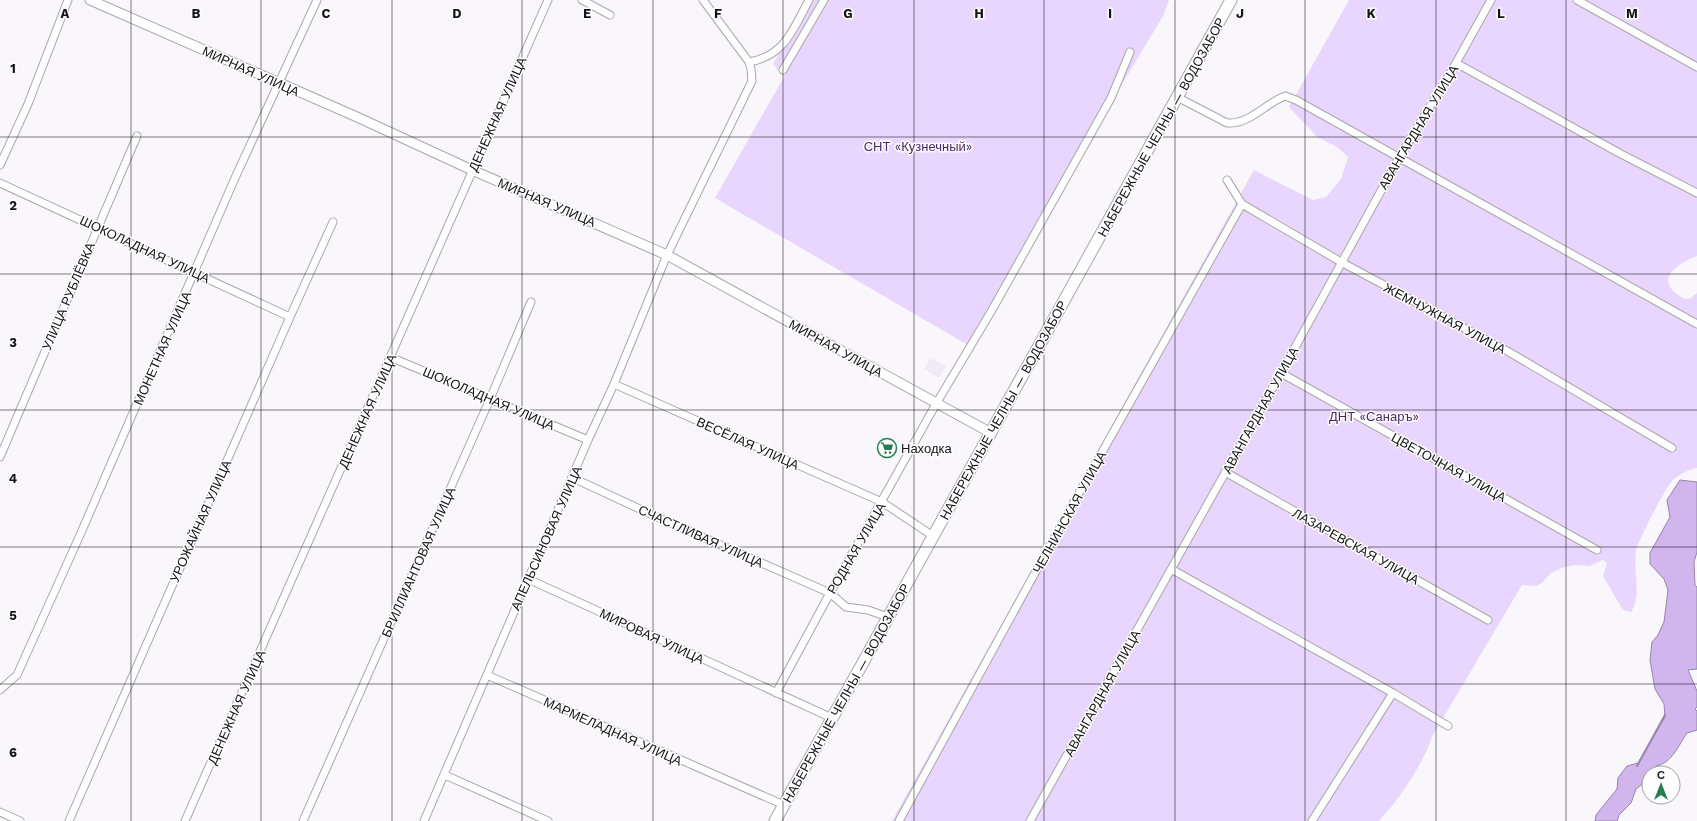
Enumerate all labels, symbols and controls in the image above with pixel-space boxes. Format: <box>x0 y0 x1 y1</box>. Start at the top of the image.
text: A <box>61 6 70 21</box>
text: B <box>192 6 201 21</box>
text: C <box>322 6 331 21</box>
text: D <box>452 6 462 21</box>
text: E <box>583 6 591 21</box>
text: F <box>714 6 722 21</box>
text: G <box>843 6 853 21</box>
text: H <box>974 6 984 21</box>
text: I <box>1108 6 1112 21</box>
text: J <box>1236 6 1244 21</box>
text: K <box>1366 6 1376 21</box>
text: L <box>1497 6 1505 21</box>
text: M <box>1626 6 1638 21</box>
street label: НАБЕРЕЖНЫЕ ЧЕЛНЫ — ВОДОЗАБОР <box>1095 15 1228 239</box>
street label: МИРНАЯ УЛИЦА <box>200 43 302 100</box>
street label: ДЕНЕЖНАЯ УЛИЦА <box>466 54 530 174</box>
text: 1 <box>10 61 16 76</box>
street label: АВАНГАРДНАЯ УЛИЦА <box>1375 62 1462 192</box>
park label: СНТ «Кузнечный» <box>864 139 972 154</box>
street label: МИРНАЯ УЛИЦА <box>496 175 598 230</box>
text: 2 <box>9 198 17 213</box>
street label: ШОКОЛАДНАЯ УЛИЦА <box>77 213 212 286</box>
street label: УЛИЦА РУБЛЁВКА <box>39 240 98 352</box>
street label: ЖЕМЧУЖНАЯ УЛИЦА <box>1381 280 1509 357</box>
street label: МОНЕТНАЯ УЛИЦА <box>131 289 194 407</box>
street label: НАБЕРЕЖНЫЕ ЧЕЛНЫ — ВОДОЗАБОР <box>937 298 1070 522</box>
street label: МИРНАЯ УЛИЦА <box>786 316 885 381</box>
text: 3 <box>9 335 17 350</box>
street label: АВАНГАРДНАЯ УЛИЦА <box>1219 344 1302 476</box>
street label: ДЕНЕЖНАЯ УЛИЦА <box>336 351 400 471</box>
street label: ШОКОЛАДНАЯ УЛИЦА <box>421 364 557 433</box>
park label: ДНТ «Санаръ» <box>1329 409 1419 424</box>
street label: ВЕСЁЛАЯ УЛИЦА <box>694 414 802 473</box>
street label: ЦВЕТОЧНАЯ УЛИЦА <box>1389 430 1509 505</box>
supermarket icon: Находка <box>876 437 898 459</box>
place label: Находка <box>901 441 952 456</box>
street label: ЧЕЛНИНСКАЯ УЛИЦА <box>1030 448 1109 576</box>
street label: УРОЖАЙНАЯ УЛИЦА <box>167 457 234 585</box>
street label: АПЕЛЬСИНОВАЯ УЛИЦА <box>508 463 585 613</box>
text: 4 <box>9 471 18 486</box>
street label: БРИЛЛИАНТОВАЯ УЛИЦА <box>378 484 459 640</box>
street label: РОДНАЯ УЛИЦА <box>824 500 889 597</box>
street label: СЧАСТЛИВАЯ УЛИЦА <box>636 502 766 571</box>
street label: ЛАЗАРЕВСКАЯ УЛИЦА <box>1290 505 1422 588</box>
street label: НАБЕРЕЖНЫЕ ЧЕЛНЫ — ВОДОЗАБОР <box>780 581 913 805</box>
street label: МИРОВАЯ УЛИЦА <box>597 606 707 667</box>
text: 5 <box>9 608 17 623</box>
street label: АВАНГАРДНАЯ УЛИЦА <box>1061 627 1144 759</box>
street label: ДЕНЕЖНАЯ УЛИЦА <box>205 647 269 767</box>
street label: МАРМЕЛАДНАЯ УЛИЦА <box>541 694 685 769</box>
text: 6 <box>9 745 17 760</box>
north arrow <box>1641 765 1681 805</box>
text: С <box>1657 769 1665 782</box>

